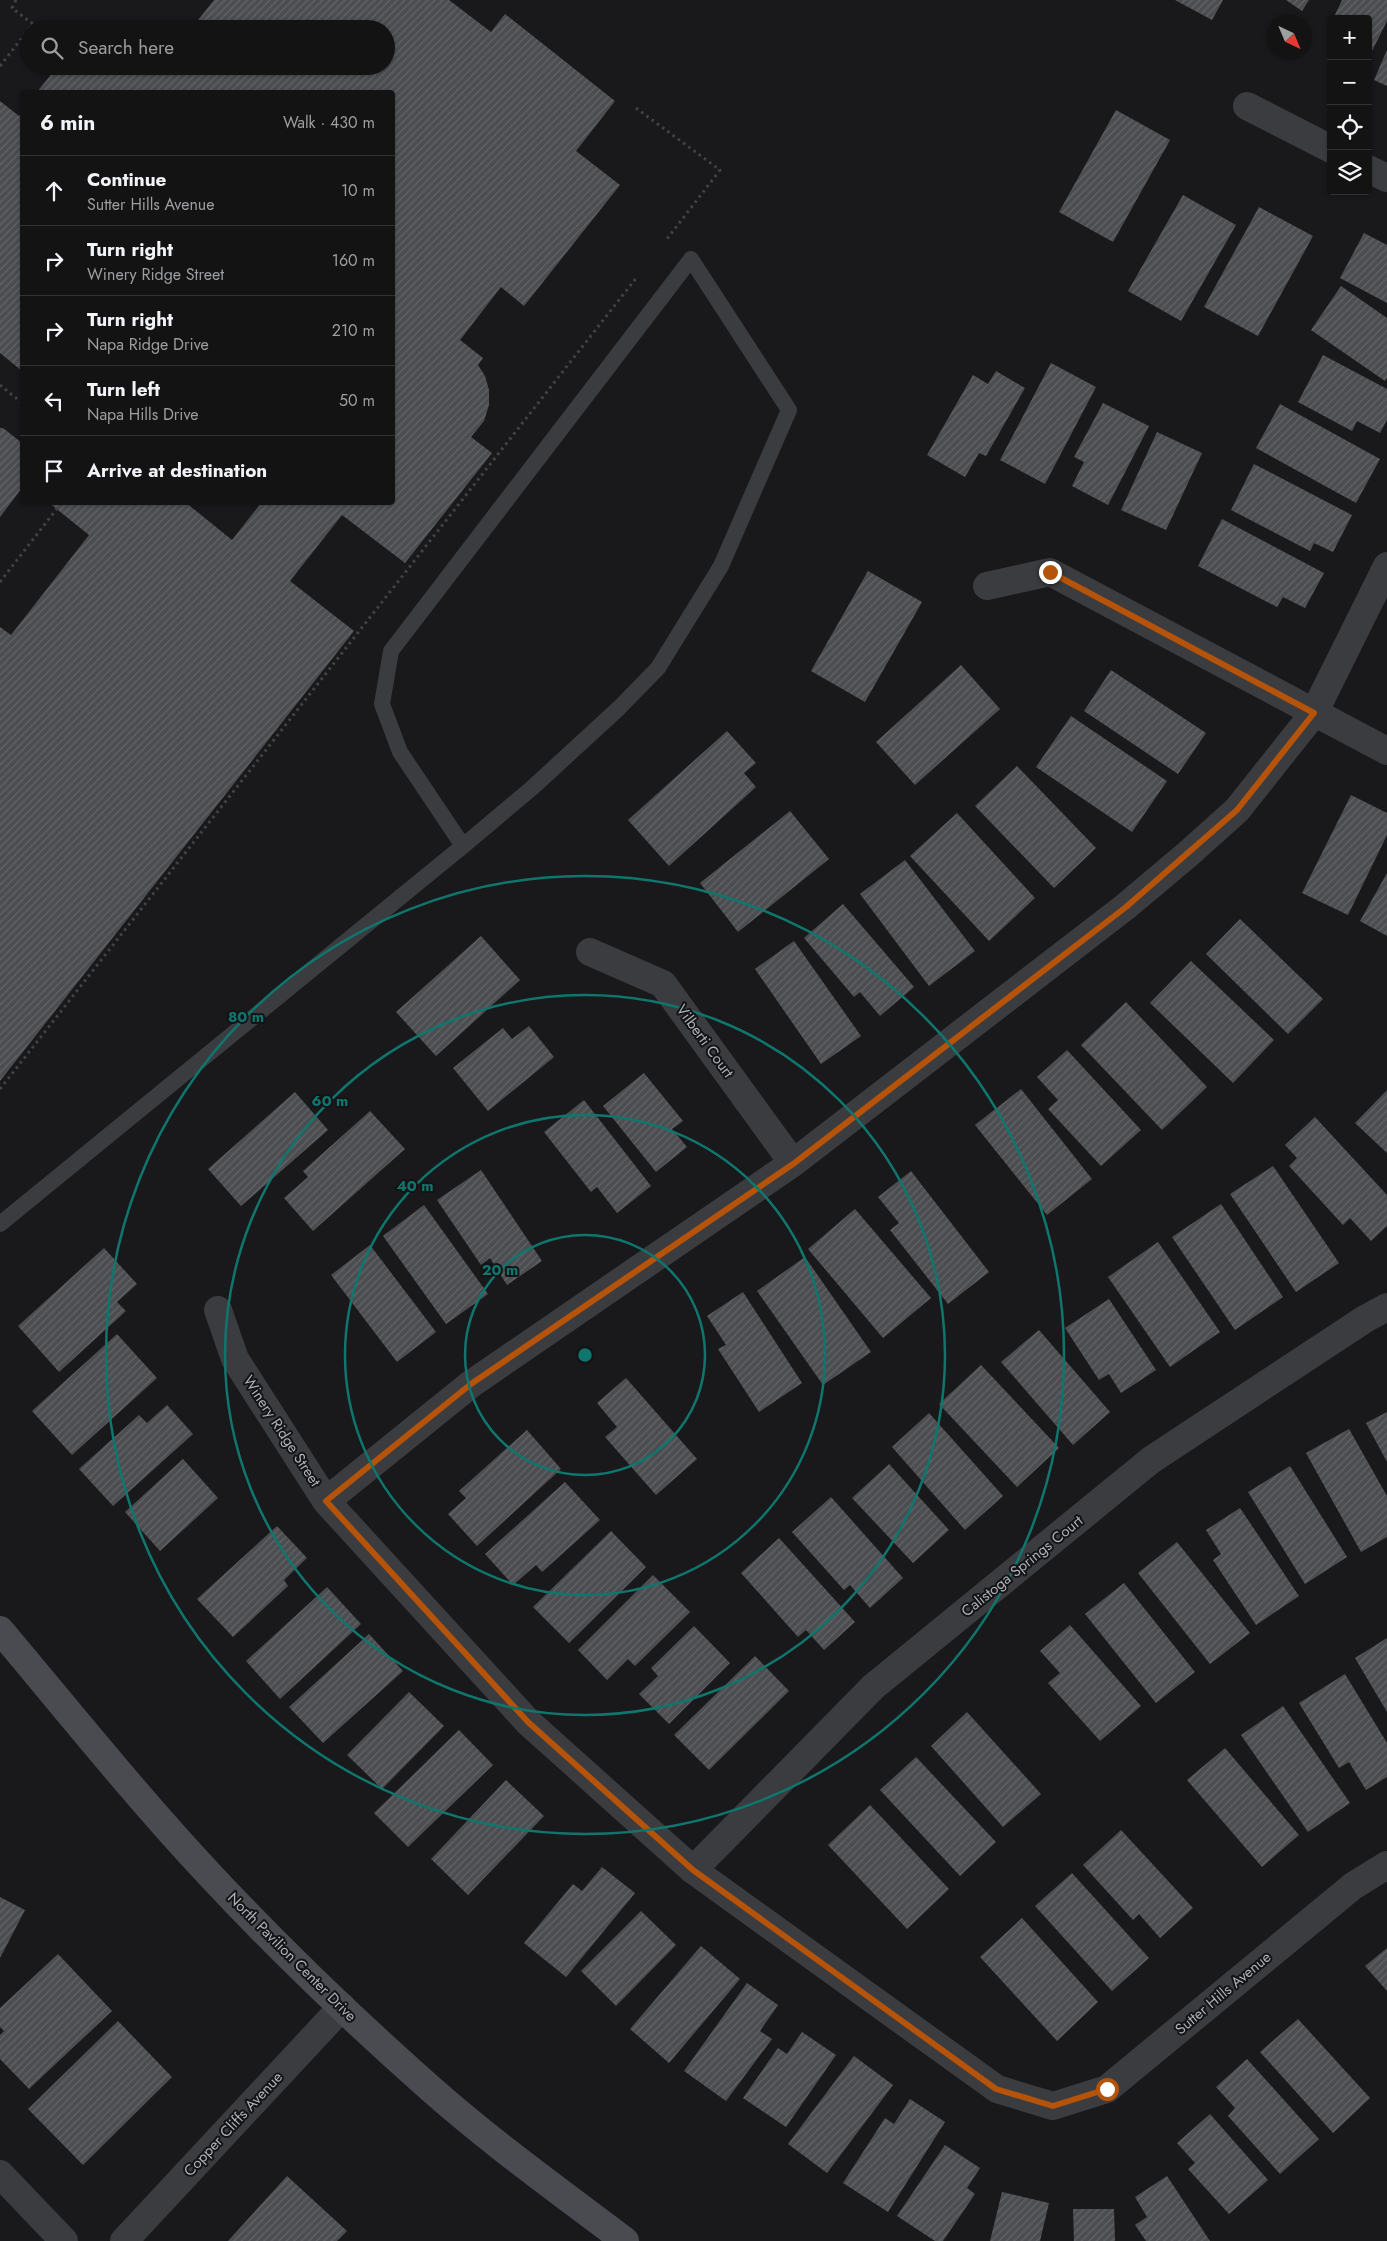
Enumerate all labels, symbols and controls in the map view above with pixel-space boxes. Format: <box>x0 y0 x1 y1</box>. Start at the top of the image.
north arrow <box>1267 15 1312 60</box>
map controls <box>1327 15 1372 195</box>
button: + <box>1327 15 1372 60</box>
search box <box>20 20 395 75</box>
icon: search <box>38 34 66 62</box>
text: Search here <box>78 34 174 61</box>
button: − <box>1327 60 1372 105</box>
button: locate <box>1327 105 1372 150</box>
text: 6 min <box>40 108 95 138</box>
text: Walk · 430 m <box>283 111 375 134</box>
button: layers <box>1327 150 1372 195</box>
text: Continue <box>87 166 166 193</box>
icon: ahead <box>40 177 68 205</box>
text: 10 m <box>341 179 375 202</box>
text: Sutter Hills Avenue <box>87 193 214 216</box>
text: Turn right <box>87 236 173 263</box>
icon: right <box>40 247 68 275</box>
text: 160 m <box>332 249 375 272</box>
text: Winery Ridge Street <box>87 263 224 286</box>
text: Turn right <box>87 306 173 333</box>
icon: right <box>40 317 68 345</box>
text: 210 m <box>332 319 375 342</box>
text: Napa Ridge Drive <box>87 333 209 356</box>
text: Turn left <box>87 376 160 403</box>
icon: left <box>40 387 68 415</box>
text: 50 m <box>339 389 375 412</box>
text: Napa Hills Drive <box>87 403 199 426</box>
icon: arrive <box>40 457 68 485</box>
text: Arrive at destination <box>87 457 267 484</box>
route end <box>1039 561 1062 584</box>
street label: Vilberti Court <box>671 1000 739 1082</box>
text: 80 m <box>228 1006 264 1028</box>
text: 60 m <box>312 1090 348 1112</box>
text: 40 m <box>396 1175 434 1197</box>
text: 20 m <box>482 1259 518 1281</box>
centre of rings <box>576 1346 594 1364</box>
street label: Winery Ridge Street <box>238 1371 326 1491</box>
street label: Calistoga Springs Court <box>956 1510 1088 1622</box>
street label: North Pavilion Center Drive <box>223 1888 362 2027</box>
street label: Sutter Hills Avenue <box>1170 1946 1276 2040</box>
street label: Copper Cliffs Avenue <box>178 2066 288 2181</box>
route start <box>1096 2078 1119 2101</box>

